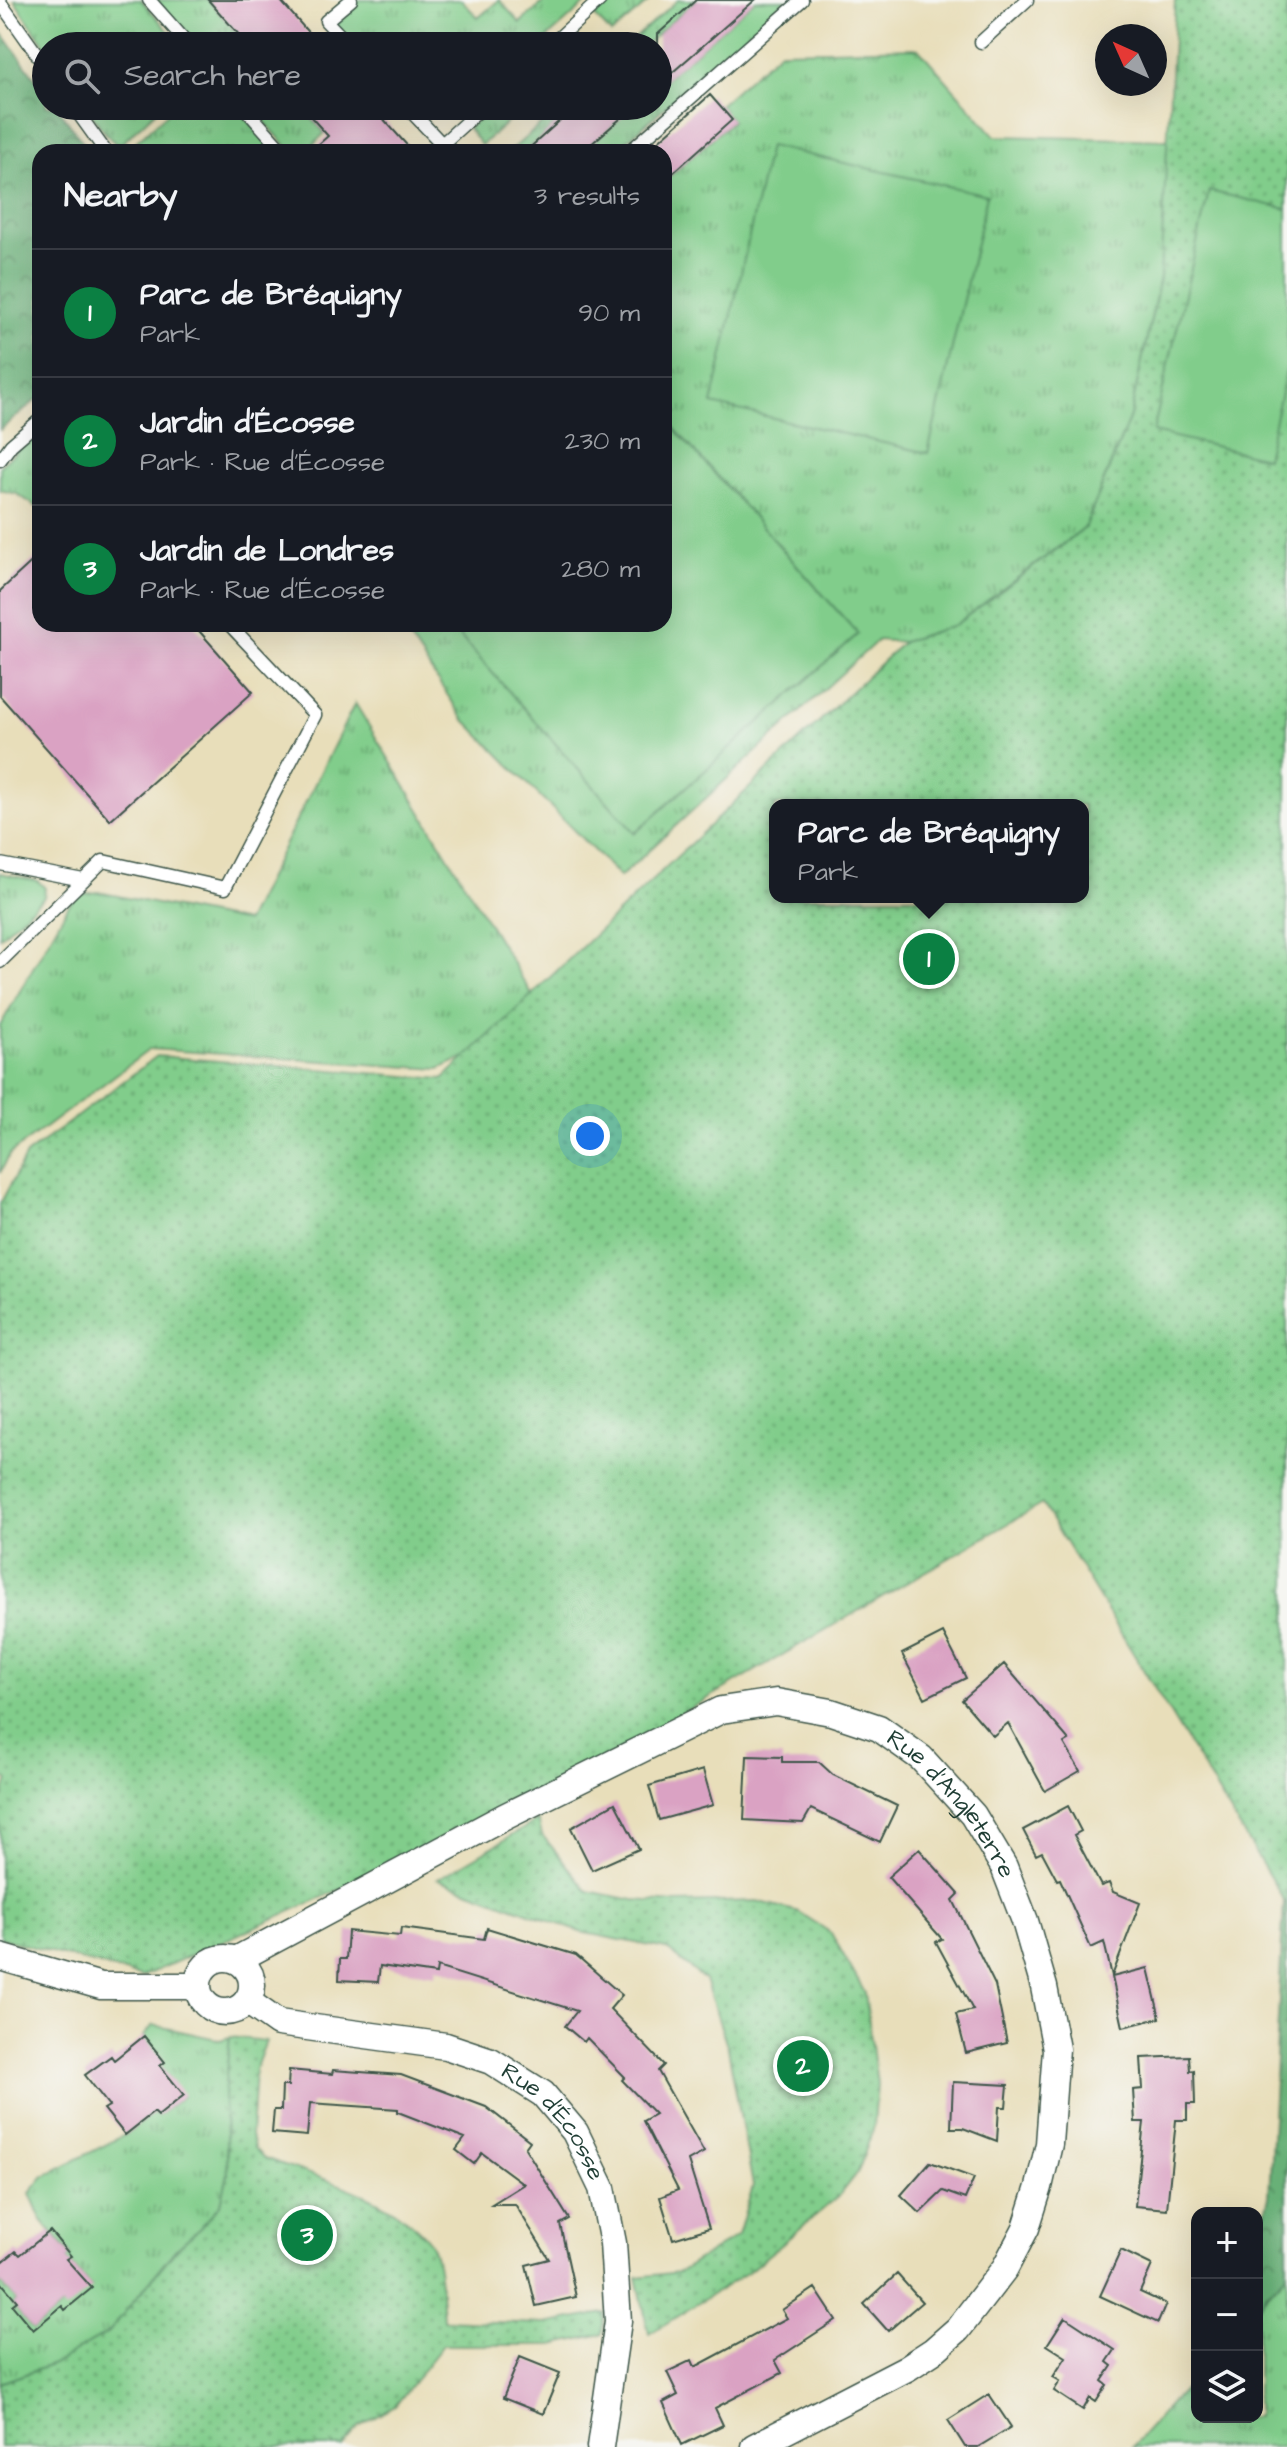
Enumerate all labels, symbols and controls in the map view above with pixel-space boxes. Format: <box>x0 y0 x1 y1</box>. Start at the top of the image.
north arrow <box>1095 24 1167 96</box>
search box <box>32 32 672 120</box>
icon: search <box>60 54 104 98</box>
text: Search here <box>124 55 301 97</box>
text: Nearby <box>64 172 178 220</box>
text: 3 results <box>534 178 640 214</box>
text: Parc de Bréquigny <box>140 274 402 316</box>
text: 1 <box>88 295 92 331</box>
text: 90 m <box>578 295 640 331</box>
text: Park <box>140 316 200 352</box>
text: Jardin d'Écosse <box>140 402 355 444</box>
text: 2 <box>83 423 97 459</box>
text: 230 m <box>565 423 640 459</box>
text: Park · Rue d'Écosse <box>140 444 385 480</box>
text: Jardin de Londres <box>140 530 394 572</box>
text: 3 <box>83 551 97 587</box>
text: 280 m <box>561 551 640 587</box>
text: Park · Rue d'Écosse <box>140 572 385 608</box>
popup <box>769 799 1089 903</box>
text: Parc de Bréquigny <box>798 812 1060 854</box>
text: Park <box>798 854 858 890</box>
pin: 1 <box>903 929 955 989</box>
your location <box>570 1116 610 1156</box>
street label: Rue d'Angleterre <box>880 1722 1024 1883</box>
pin: 2 <box>777 2036 829 2096</box>
street label: Rue d'Écosse <box>495 2055 613 2186</box>
pin: 3 <box>281 2205 333 2265</box>
map controls <box>1191 2207 1263 2423</box>
button: + <box>1191 2207 1263 2279</box>
button: − <box>1191 2279 1263 2351</box>
button: layers <box>1191 2351 1263 2423</box>

